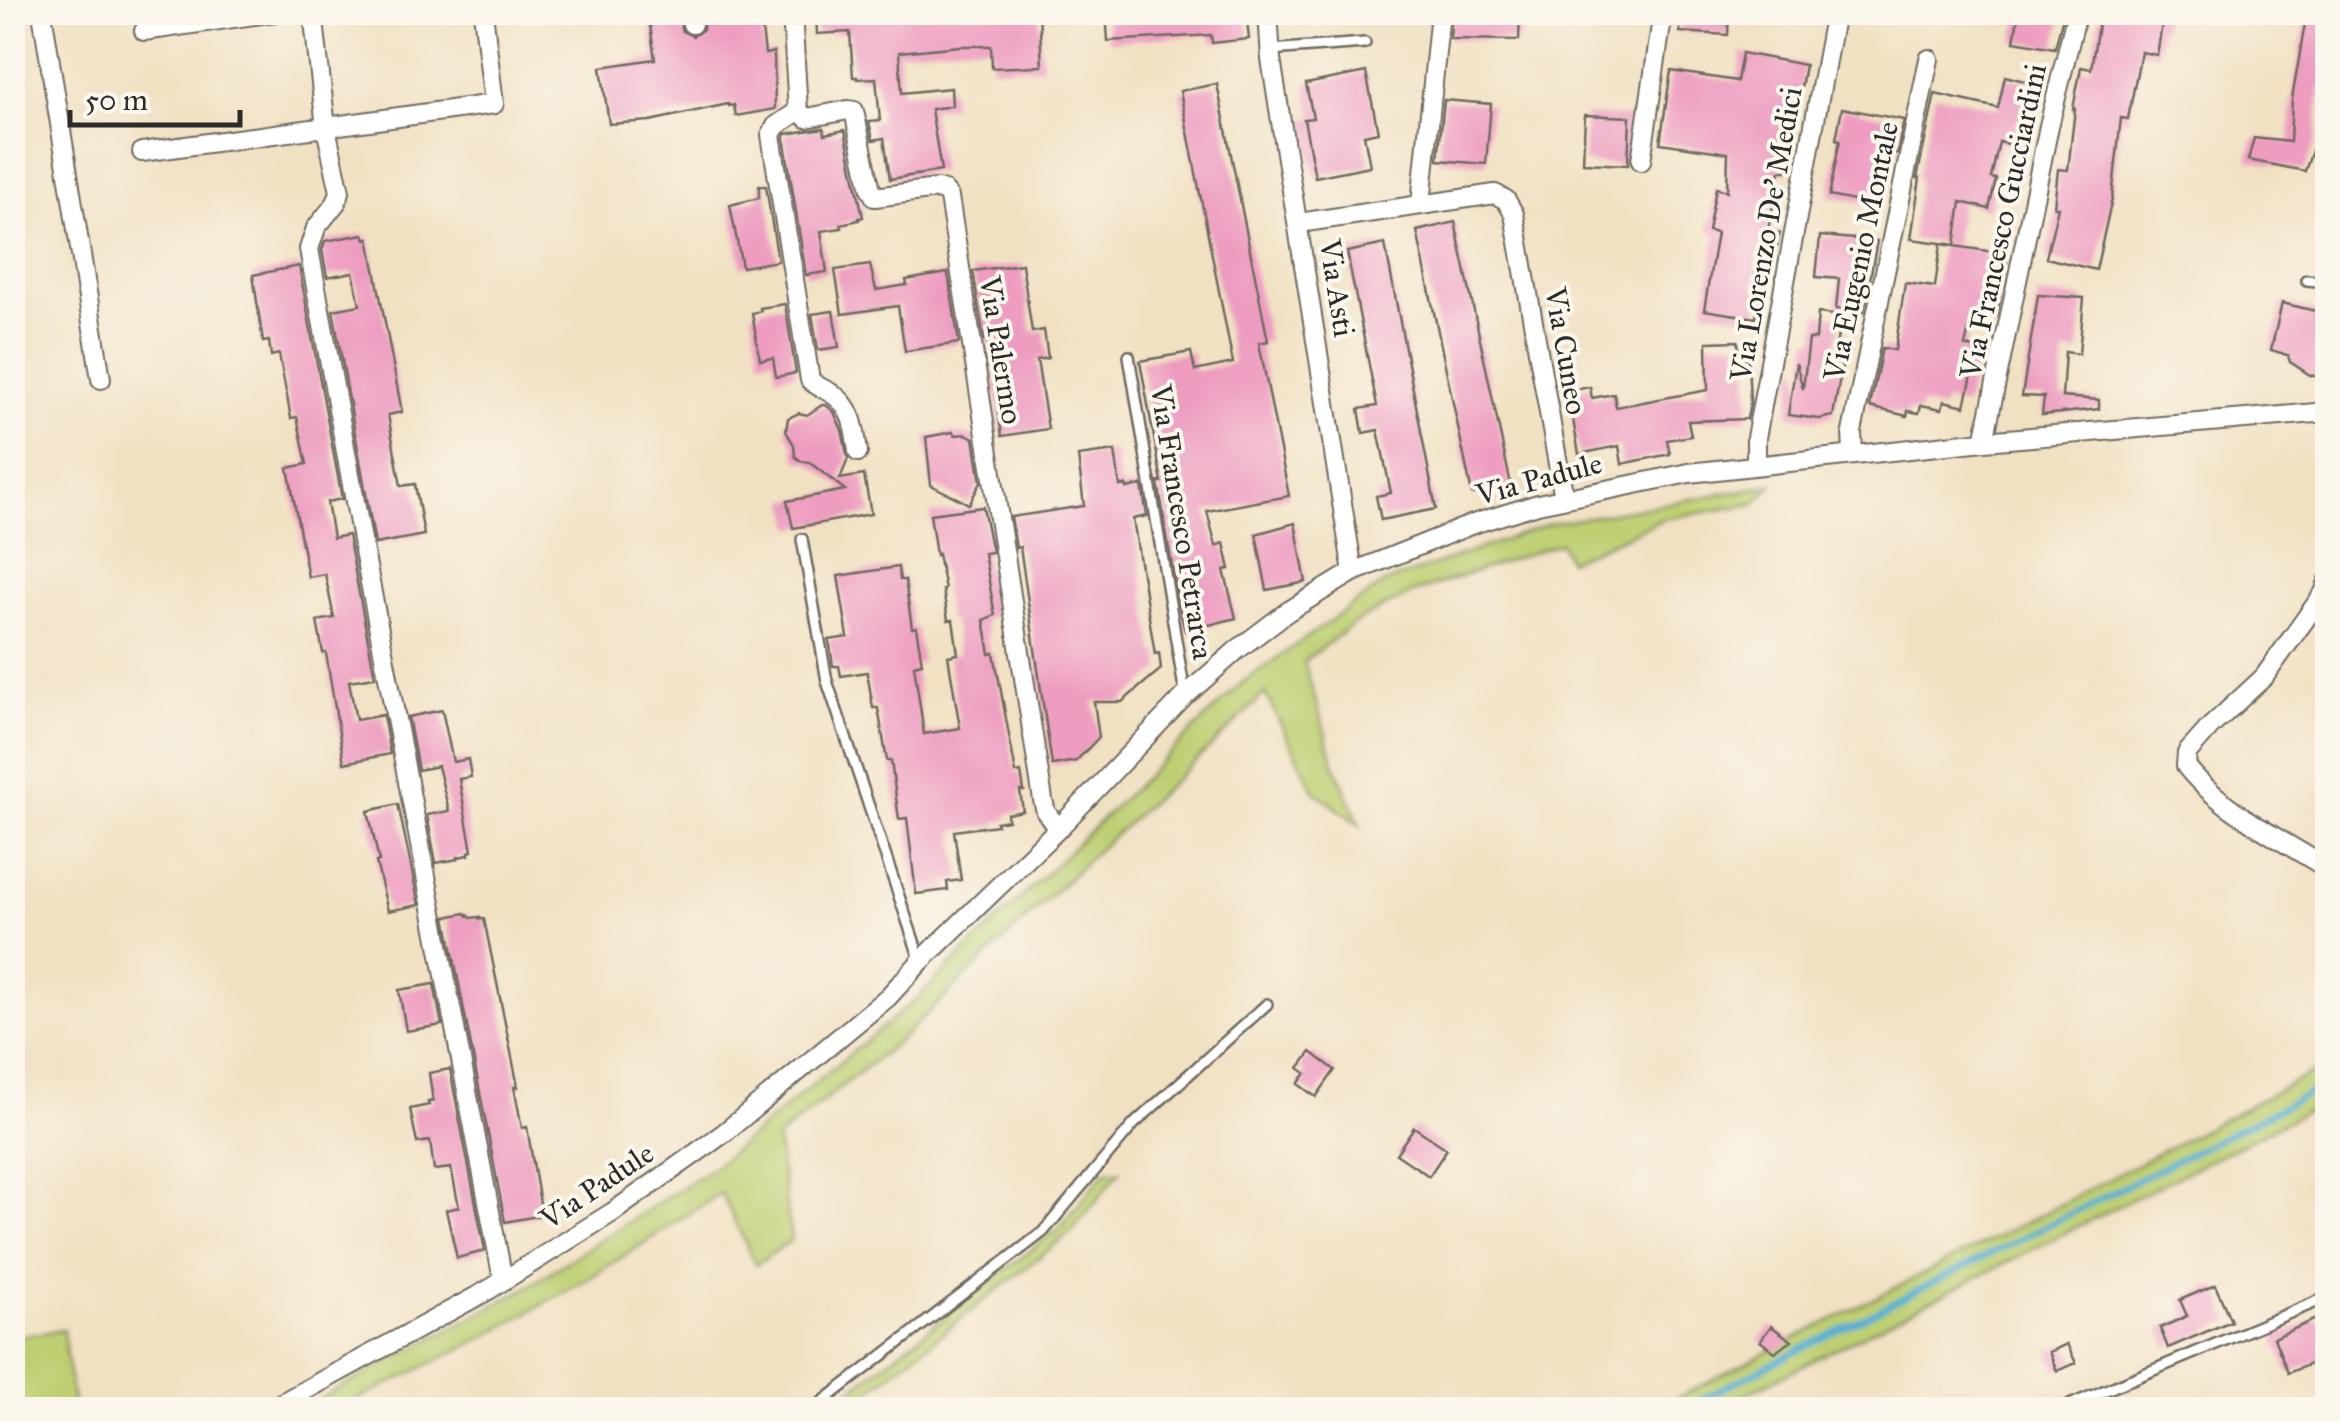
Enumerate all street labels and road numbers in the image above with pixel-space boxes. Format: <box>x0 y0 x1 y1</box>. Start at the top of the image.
street label: Via Francesco Gucciardini <box>1952 60 2054 383</box>
street label: Via Lorenzo De' Medici <box>1722 84 1810 385</box>
street label: Via Eugenio Montale <box>1816 118 1906 385</box>
street label: Via Asti <box>1311 236 1362 339</box>
street label: Via Palermo <box>971 272 1030 427</box>
street label: Via Cuneo <box>1537 284 1595 418</box>
street label: Via Francesco Petrarca <box>1142 381 1222 662</box>
street label: Via Padule <box>1471 445 1606 513</box>
street label: Via Padule <box>533 1135 661 1238</box>

